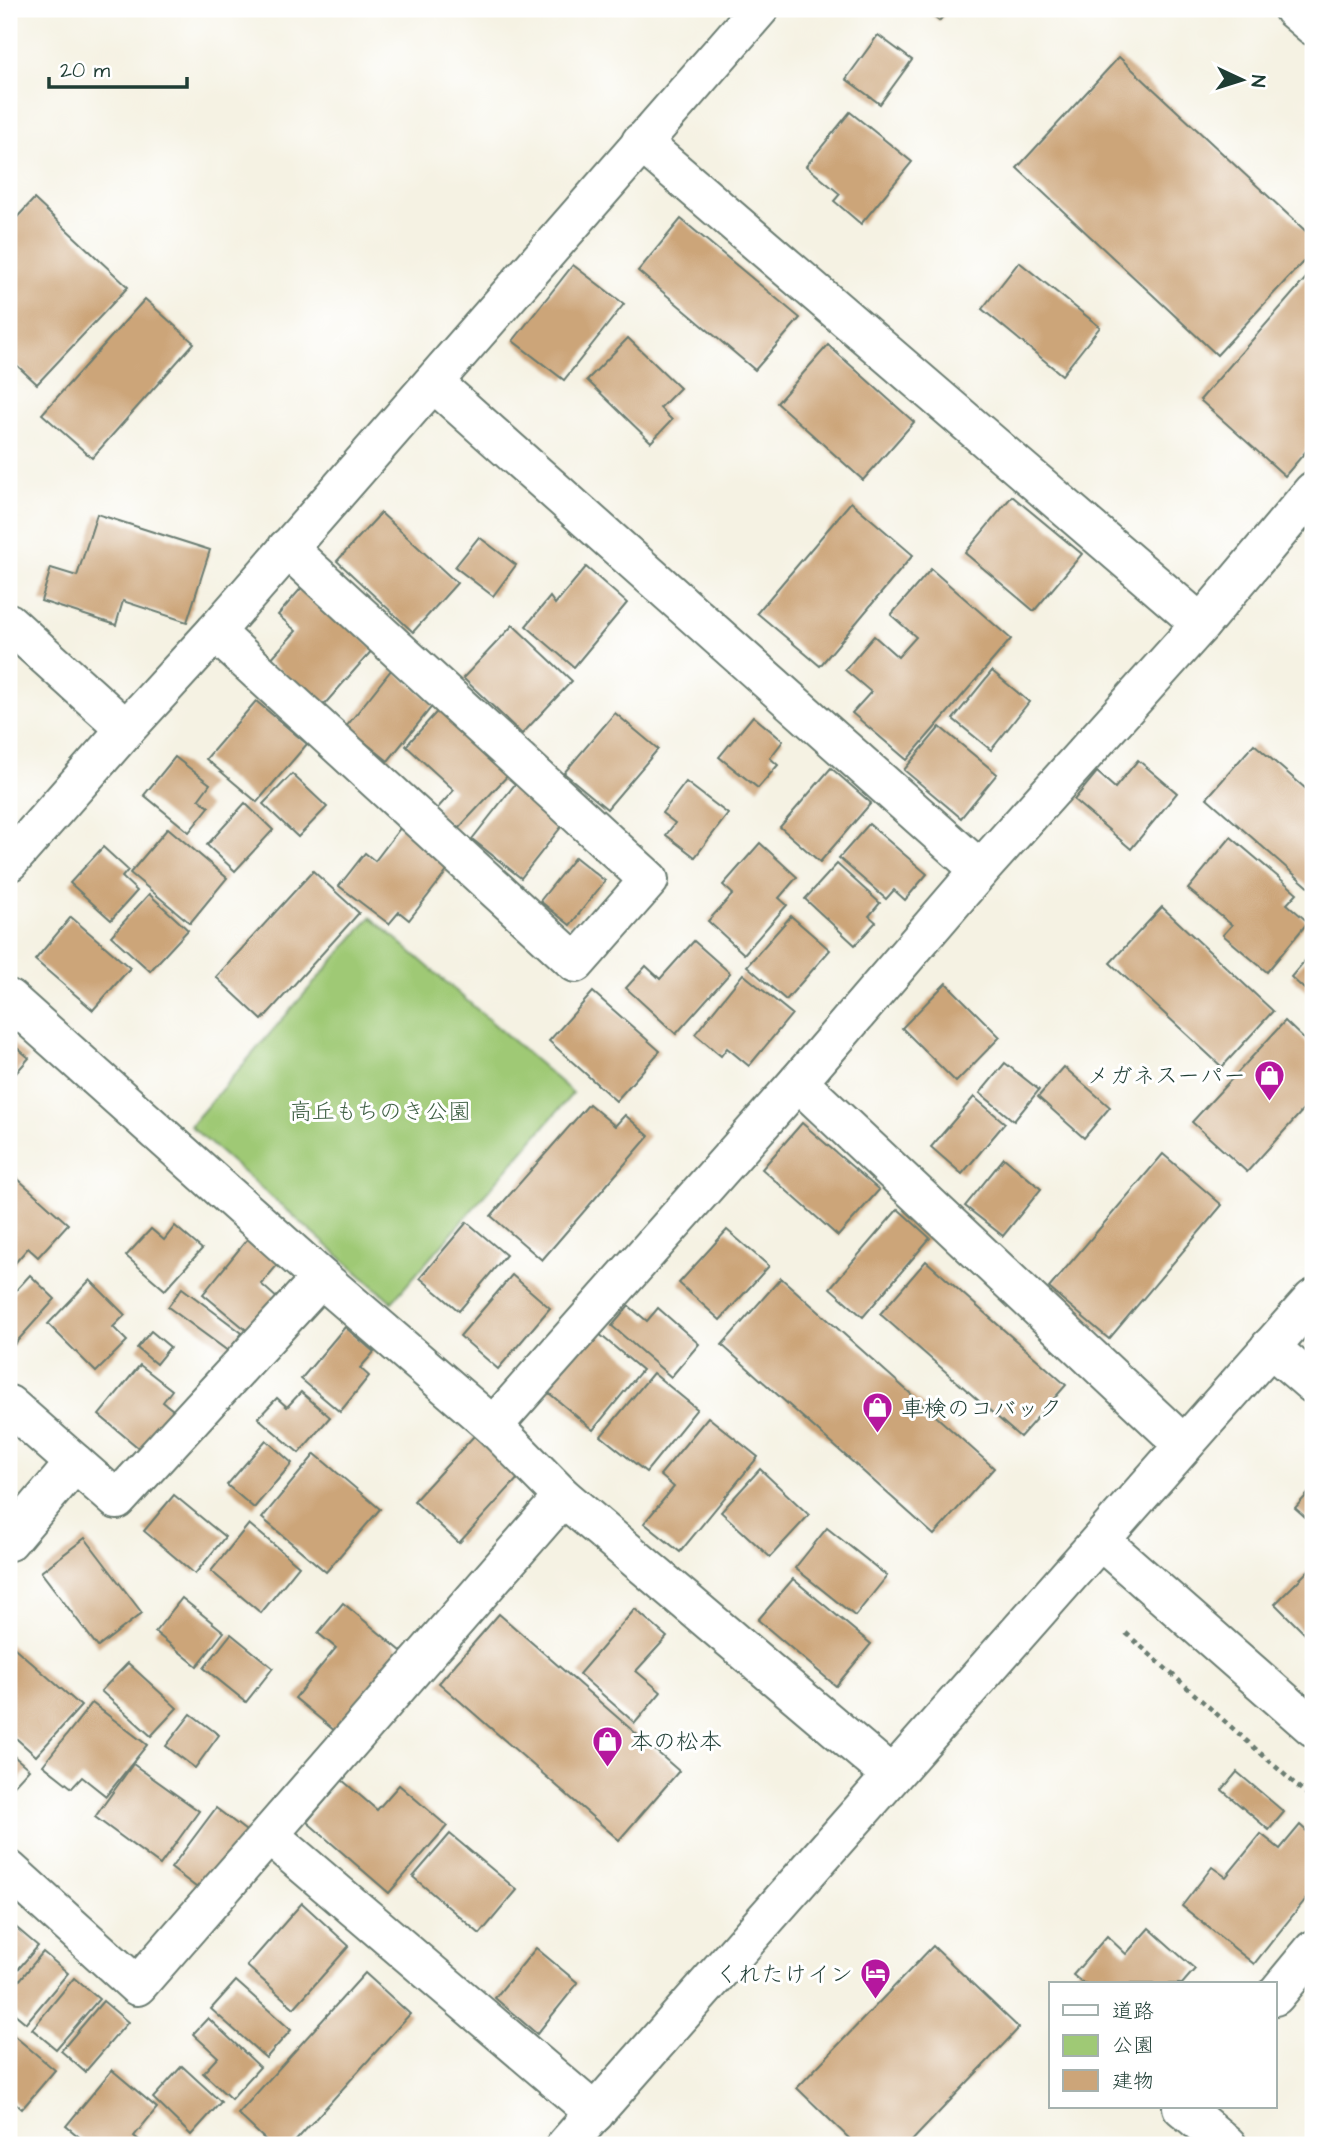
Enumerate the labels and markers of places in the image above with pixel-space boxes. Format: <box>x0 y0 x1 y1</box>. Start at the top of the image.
shop icon: メガネスーパー <box>1252 1058 1286 1102</box>
place label: メガネスーパー <box>1086 1060 1246 1092</box>
shop icon: 車検のコバック <box>861 1391 895 1435</box>
place label: 車検のコバック <box>901 1393 1062 1425</box>
shop icon: 本の松本 <box>590 1724 624 1768</box>
place label: 本の松本 <box>630 1726 722 1758</box>
hotel icon: くれたけイン <box>859 1957 893 2001</box>
place label: くれたけイン <box>715 1959 853 1991</box>

